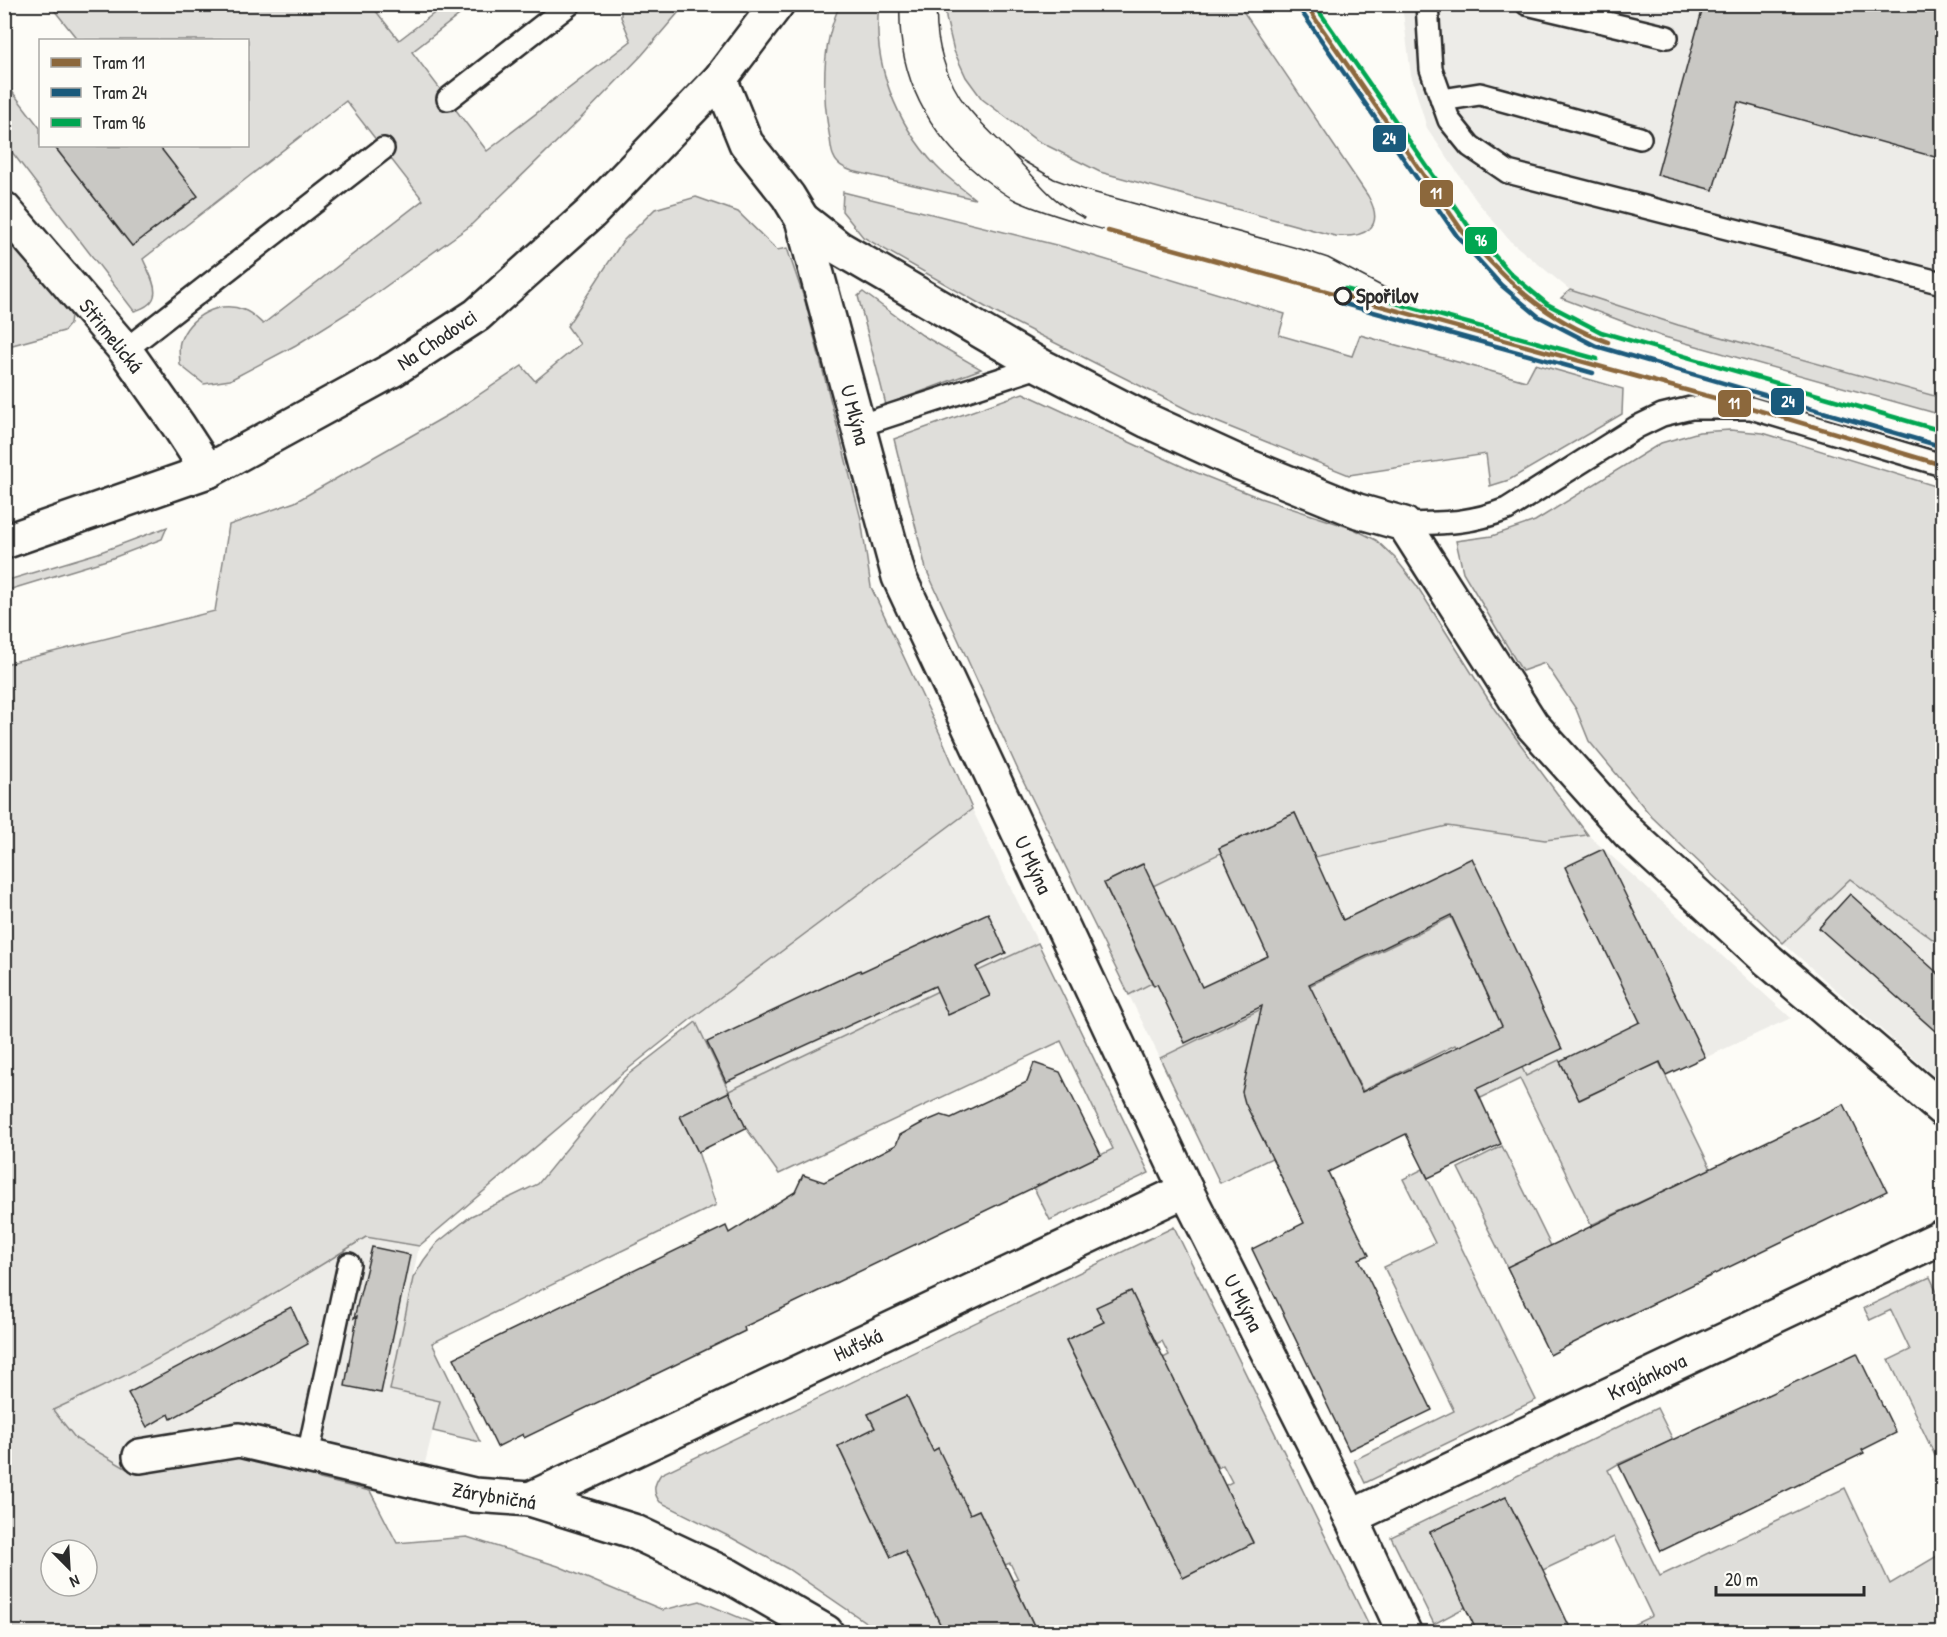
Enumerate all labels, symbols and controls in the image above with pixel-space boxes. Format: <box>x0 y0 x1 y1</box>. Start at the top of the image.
legend <box>39 39 249 147</box>
text: Tram 11 <box>93 50 145 75</box>
text: Tram 24 <box>93 80 147 105</box>
text: Tram 96 <box>93 110 146 135</box>
line badge: 24 <box>1372 124 1407 153</box>
text: 24 <box>1382 127 1396 149</box>
line badge: 11 <box>1419 179 1454 208</box>
text: 11 <box>1430 182 1442 204</box>
line badge: 96 <box>1464 226 1498 255</box>
text: 96 <box>1475 229 1488 251</box>
place label: Spořilov <box>1356 281 1419 311</box>
marker: Spořilov <box>1334 287 1352 305</box>
street label: Střimelická <box>73 292 150 379</box>
street label: Na Chodovci <box>391 302 483 377</box>
street label: U Mlýna <box>834 382 877 448</box>
line badge: 24 <box>1770 387 1805 416</box>
line badge: 11 <box>1717 389 1752 418</box>
text: 24 <box>1781 390 1795 412</box>
text: 11 <box>1728 392 1740 414</box>
street label: U Mlýna <box>1007 831 1060 899</box>
street label: U Mlýna <box>1217 1269 1270 1337</box>
street label: Huťská <box>829 1321 887 1368</box>
street label: Krajánkova <box>1603 1346 1691 1407</box>
street label: Zárybničná <box>450 1475 538 1516</box>
north arrow <box>39 1538 99 1598</box>
scale bar <box>1716 1559 1864 1597</box>
text: 20 m <box>1725 1567 1758 1592</box>
text: N <box>66 1570 83 1594</box>

